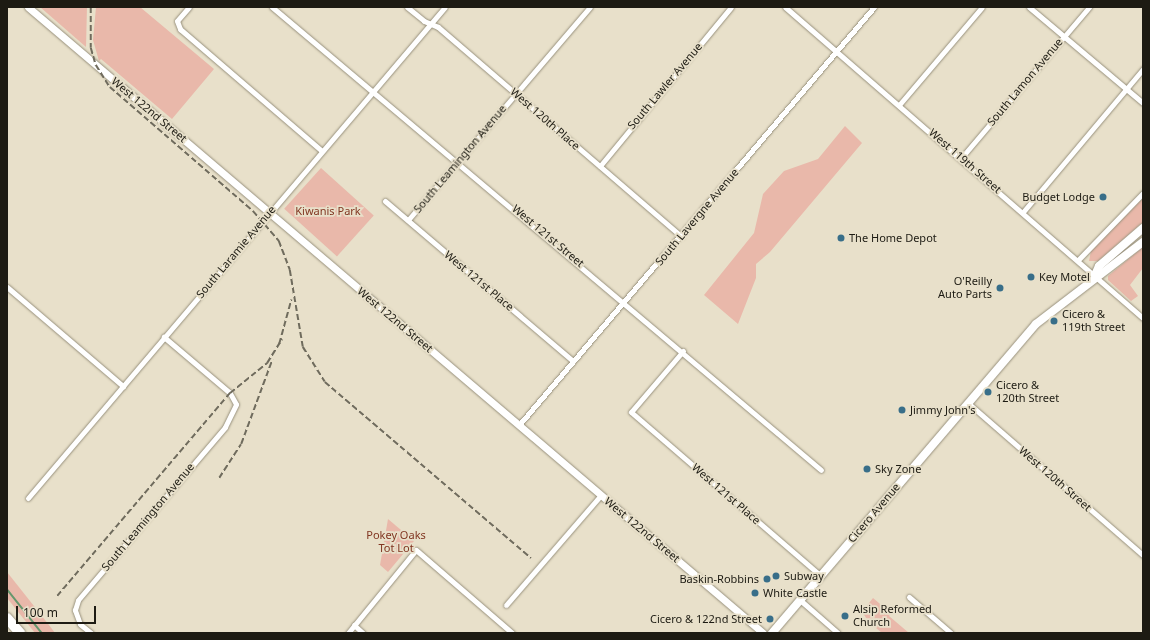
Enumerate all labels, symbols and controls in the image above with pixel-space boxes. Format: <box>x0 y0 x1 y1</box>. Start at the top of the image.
street label: South Lamon Avenue <box>985 36 1065 128</box>
street label: South Lawler Avenue <box>625 40 705 132</box>
street label: West 122nd Street <box>109 75 189 145</box>
street label: West 120th Place <box>507 85 583 153</box>
street label: South Leamington Avenue <box>411 102 509 216</box>
street label: West 119th Street <box>926 126 1004 196</box>
street label: South Lavergne Avenue <box>653 166 741 268</box>
place label: Budget Lodge <box>1022 190 1095 204</box>
marker: Budget Lodge <box>1098 192 1108 202</box>
street label: West 121st Street <box>509 202 587 270</box>
street label: South Laramie Avenue <box>194 203 278 301</box>
park label: Kiwanis Park <box>295 204 361 218</box>
place label: The Home Depot <box>849 231 937 245</box>
marker: The Home Depot <box>836 233 846 243</box>
street label: West 121st Place <box>442 248 516 314</box>
place label: Key Motel <box>1039 270 1090 284</box>
marker: Key Motel <box>1026 272 1036 282</box>
place label: O'Reilly Auto Parts <box>938 275 992 301</box>
marker: O'Reilly Auto Parts <box>995 283 1005 293</box>
street label: West 122nd Street <box>355 285 435 355</box>
place label: Cicero & 119th Street <box>1062 308 1125 334</box>
marker: Cicero & 119th Street <box>1049 316 1059 326</box>
place label: Cicero & 120th Street <box>996 379 1059 405</box>
marker: Cicero & 120th Street <box>983 387 993 397</box>
place label: Jimmy John's <box>910 403 975 417</box>
marker: Jimmy John's <box>897 405 907 415</box>
street label: West 120th Street <box>1016 444 1094 514</box>
street label: South Leamington Avenue <box>99 460 197 574</box>
street label: West 121st Place <box>689 461 763 527</box>
place label: Sky Zone <box>875 462 921 476</box>
marker: Sky Zone <box>862 464 872 474</box>
street label: Cicero Avenue <box>845 481 903 545</box>
street label: West 122nd Street <box>602 495 682 565</box>
park label: Pokey Oaks Tot Lot <box>366 529 426 555</box>
place label: Subway <box>784 569 824 583</box>
marker: Subway <box>771 571 781 581</box>
place label: Baskin-Robbins <box>679 572 759 586</box>
marker: Baskin-Robbins <box>762 574 772 584</box>
place label: White Castle <box>763 586 827 600</box>
marker: White Castle <box>750 588 760 598</box>
scale bar <box>18 598 98 624</box>
place label: Alsip Reformed Church <box>853 603 932 629</box>
text: 100 m <box>23 604 58 621</box>
marker: Alsip Reformed Church <box>840 611 850 621</box>
place label: Cicero & 122nd Street <box>650 612 762 626</box>
marker: Cicero & 122nd Street <box>765 614 775 624</box>

